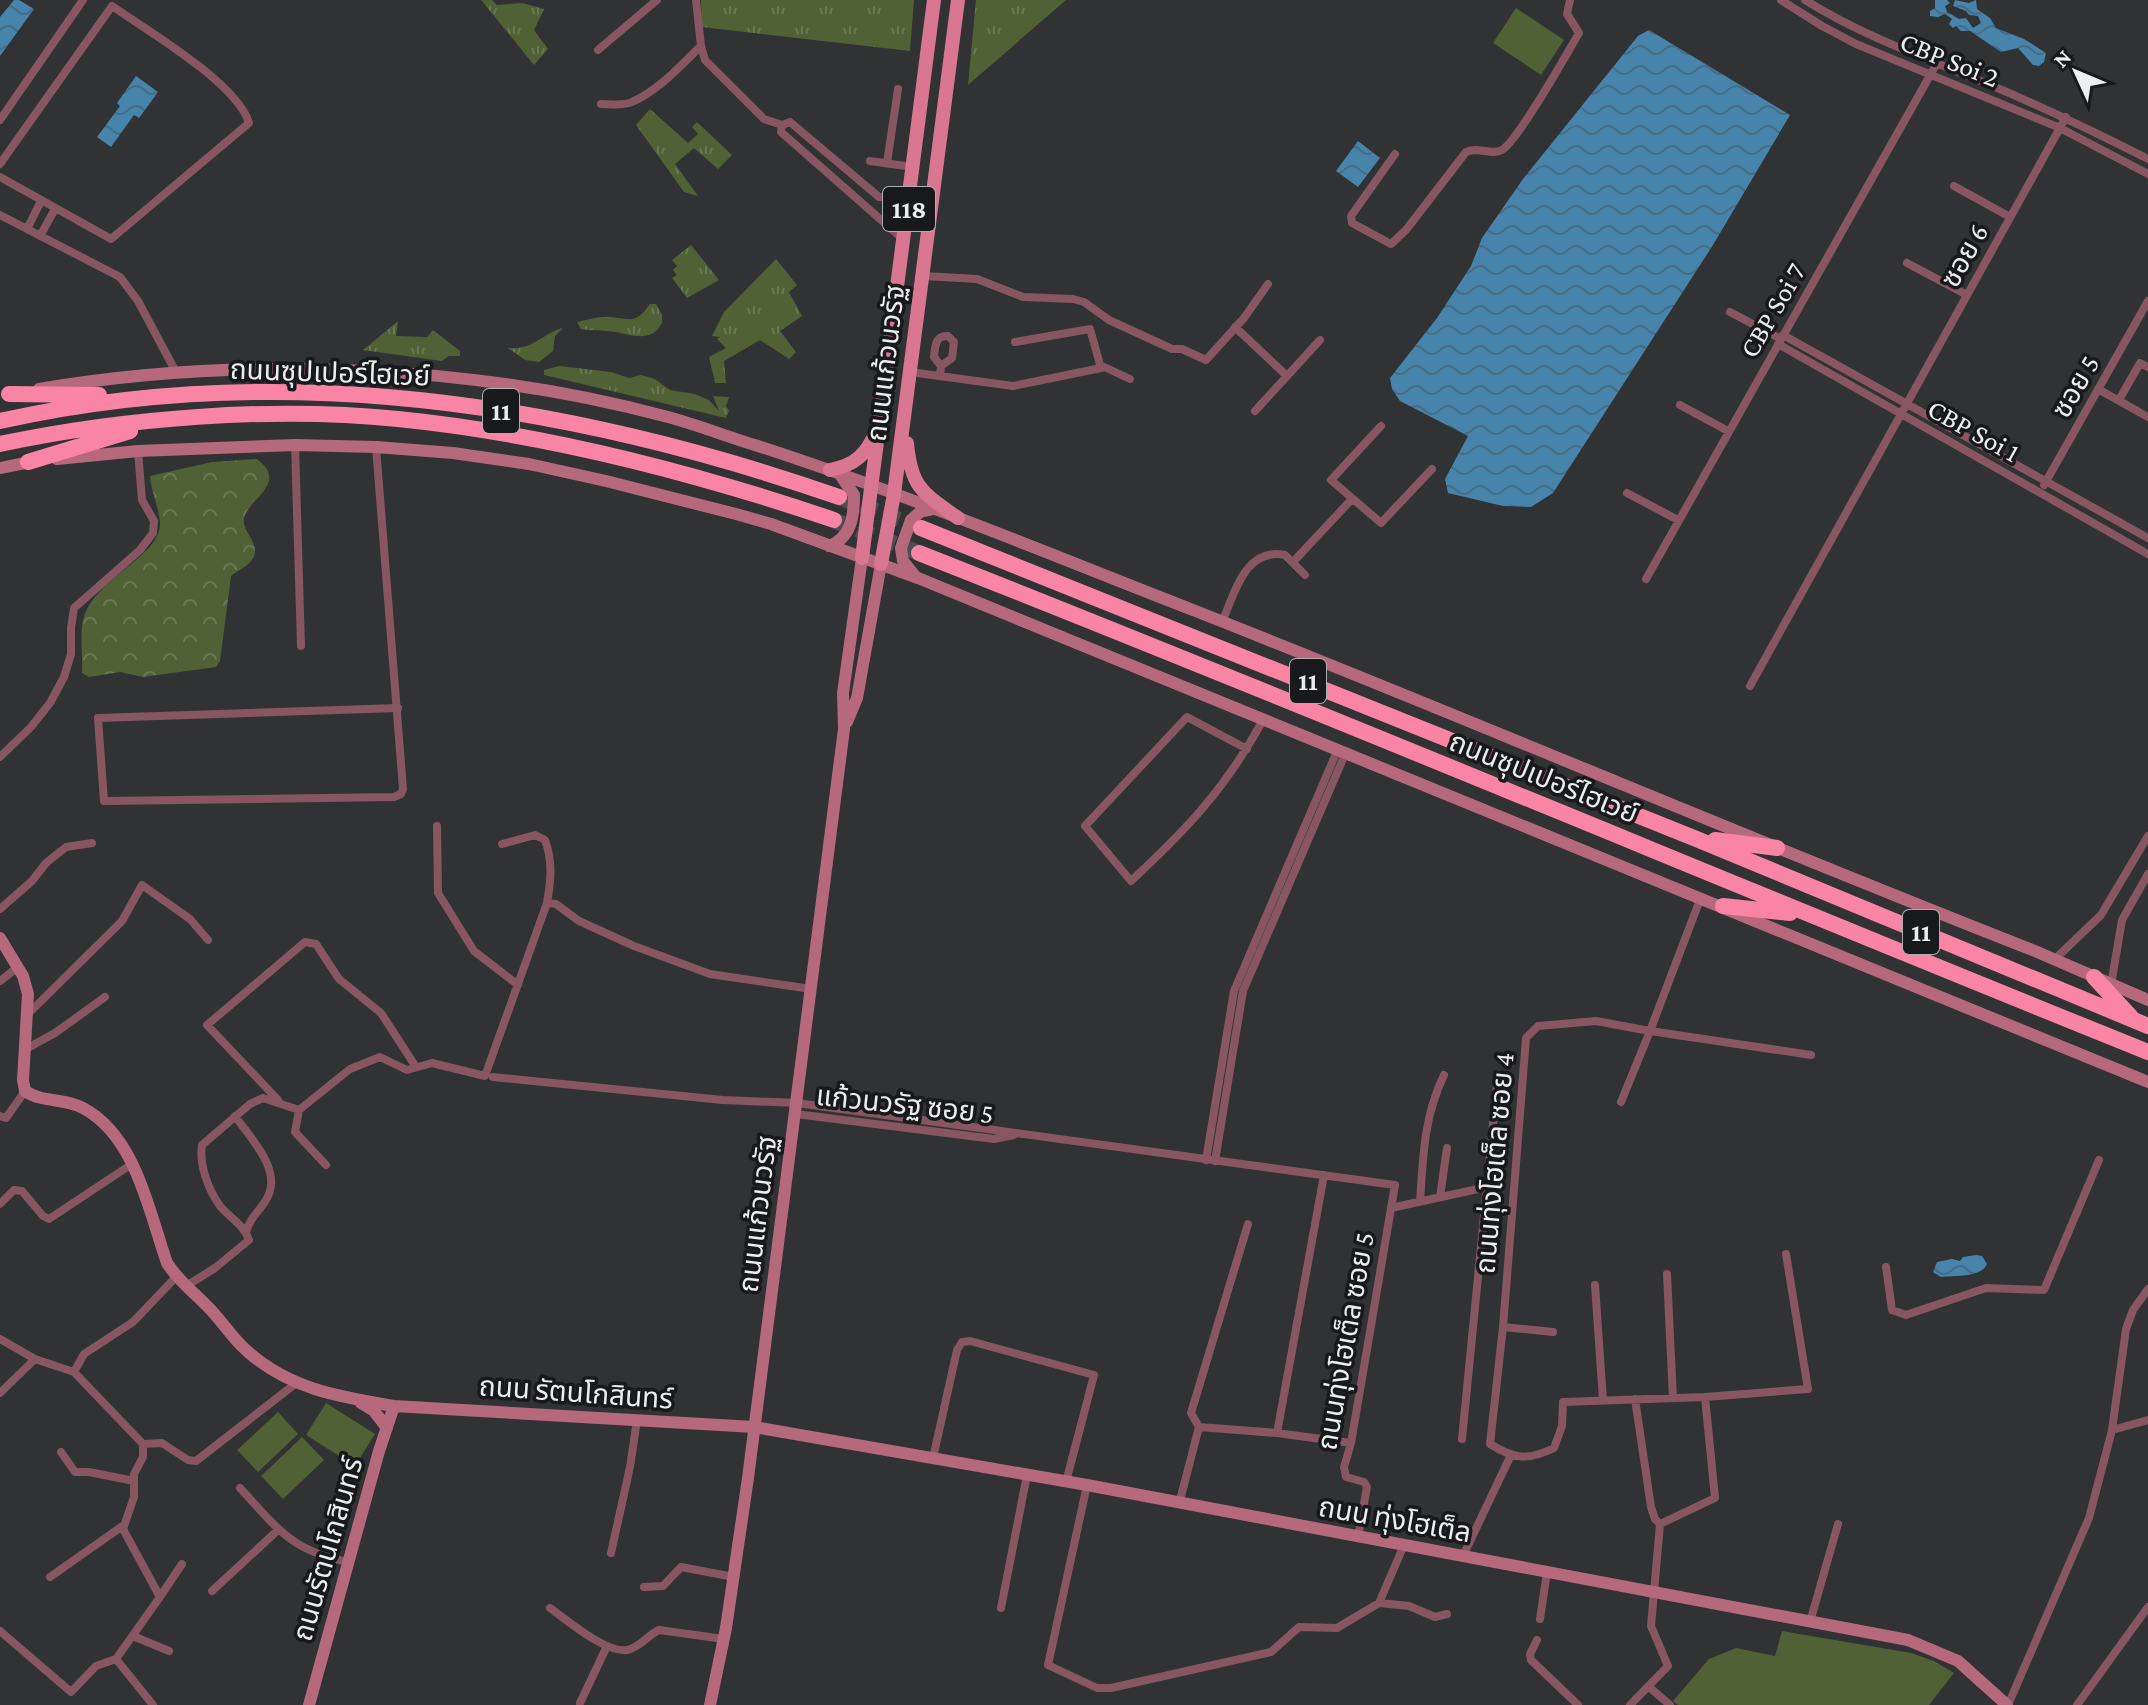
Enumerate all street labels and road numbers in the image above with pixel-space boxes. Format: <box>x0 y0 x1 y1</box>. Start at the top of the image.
street label: CBP Soi 2 <box>1896 26 2004 93</box>
road number: 118 <box>883 187 935 231</box>
street label: ซอย 6 <box>1934 218 1994 292</box>
street label: CBP Soi 7 <box>1733 258 1812 363</box>
street label: ถนนแก้วนวรัฐ <box>861 283 910 443</box>
street label: ซอย 5 <box>2045 350 2106 423</box>
street label: ถนนซุปเปอร์ไฮเวย์ <box>229 354 431 392</box>
road number: 11 <box>483 389 519 433</box>
street label: CBP Soi 1 <box>1923 393 2025 468</box>
road number: 11 <box>1290 659 1326 703</box>
street label: ถนนซุปเปอร์ไฮเวย์ <box>1445 726 1643 830</box>
road number: 11 <box>1903 910 1939 954</box>
street label: ถนนทุ่งโฮเต็ล ซอย 4 <box>1469 1051 1521 1275</box>
street label: แก้วนวรัฐ ซอย 5 <box>815 1080 995 1129</box>
street label: ถนนแก้วนวรัฐ <box>733 1134 782 1294</box>
street label: ถนนทุ่งโฮเต็ล ซอย 5 <box>1311 1230 1381 1453</box>
street label: ถนน รัตนโกสินทร์ <box>478 1370 675 1415</box>
street label: ถนนรัตนโกสินทร์ <box>287 1453 369 1644</box>
street label: ถนน ทุ่งโฮเต็ล <box>1316 1491 1474 1549</box>

